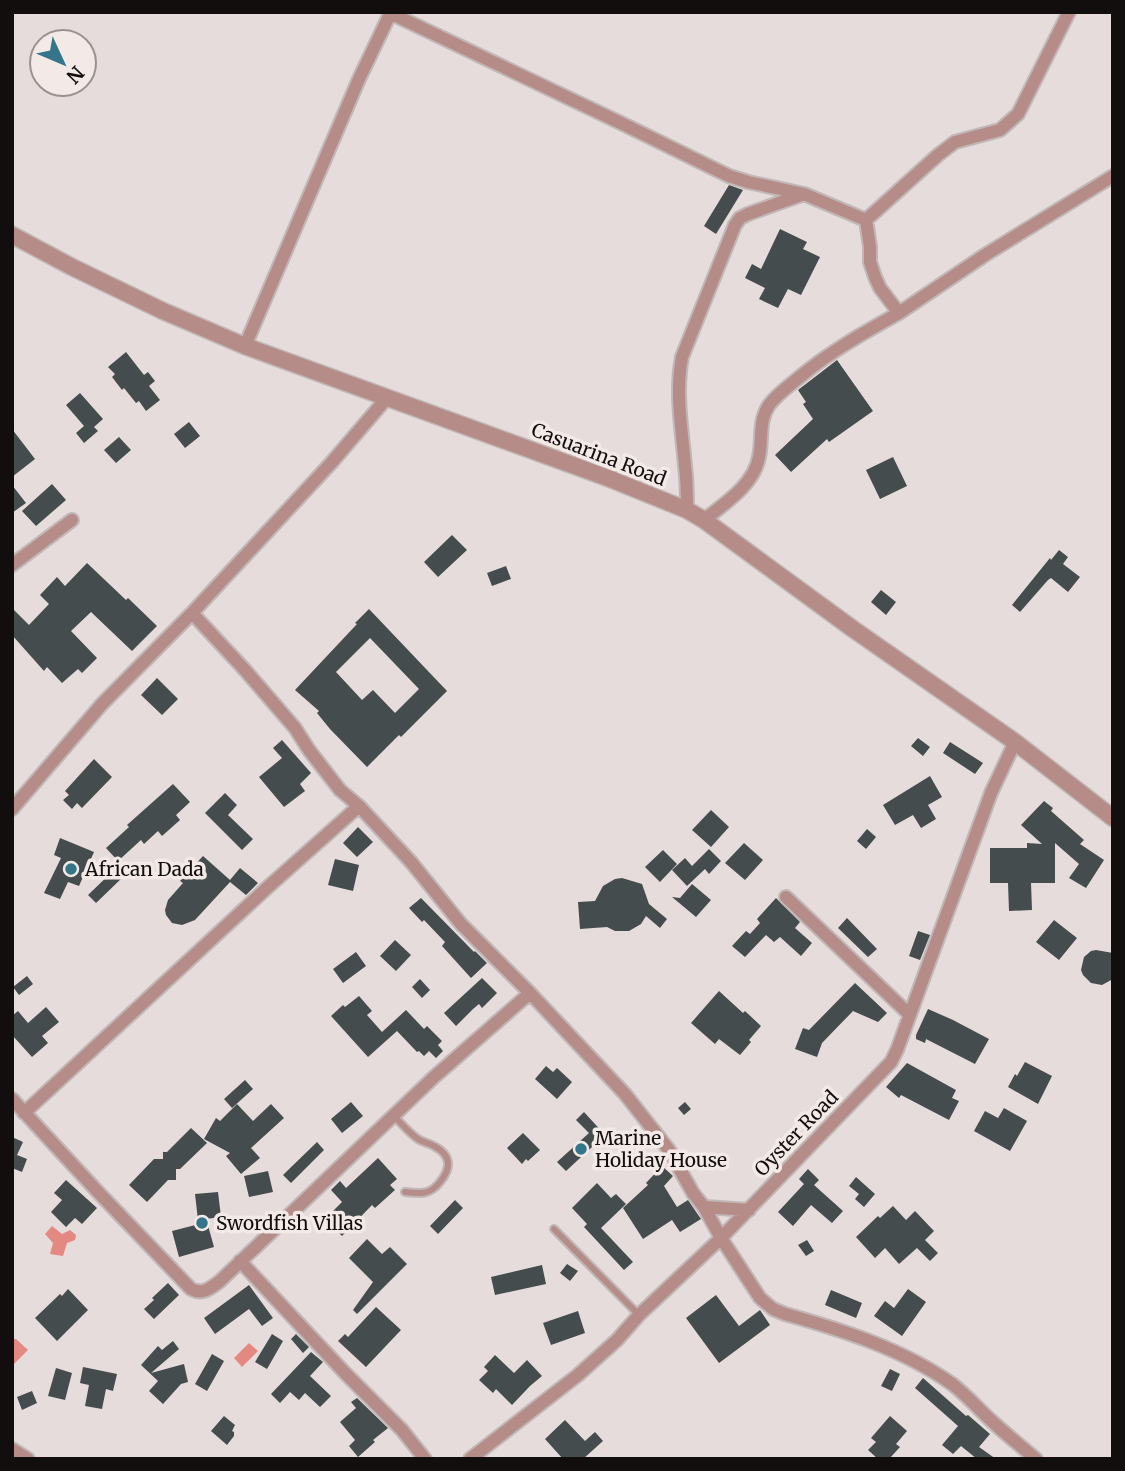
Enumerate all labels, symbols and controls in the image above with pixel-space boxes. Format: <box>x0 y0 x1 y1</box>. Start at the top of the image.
north arrow <box>28 28 98 98</box>
text: N <box>61 61 89 89</box>
street label: Casuarina Road <box>528 417 670 491</box>
place label: African Dada <box>84 857 204 881</box>
marker: African Dada <box>63 861 79 877</box>
street label: Oyster Road <box>749 1085 843 1181</box>
place label: Marine Holiday House <box>595 1126 727 1172</box>
marker: Marine Holiday House <box>573 1141 589 1157</box>
place label: Swordfish Villas <box>216 1211 363 1235</box>
marker: Swordfish Villas <box>194 1215 210 1231</box>

